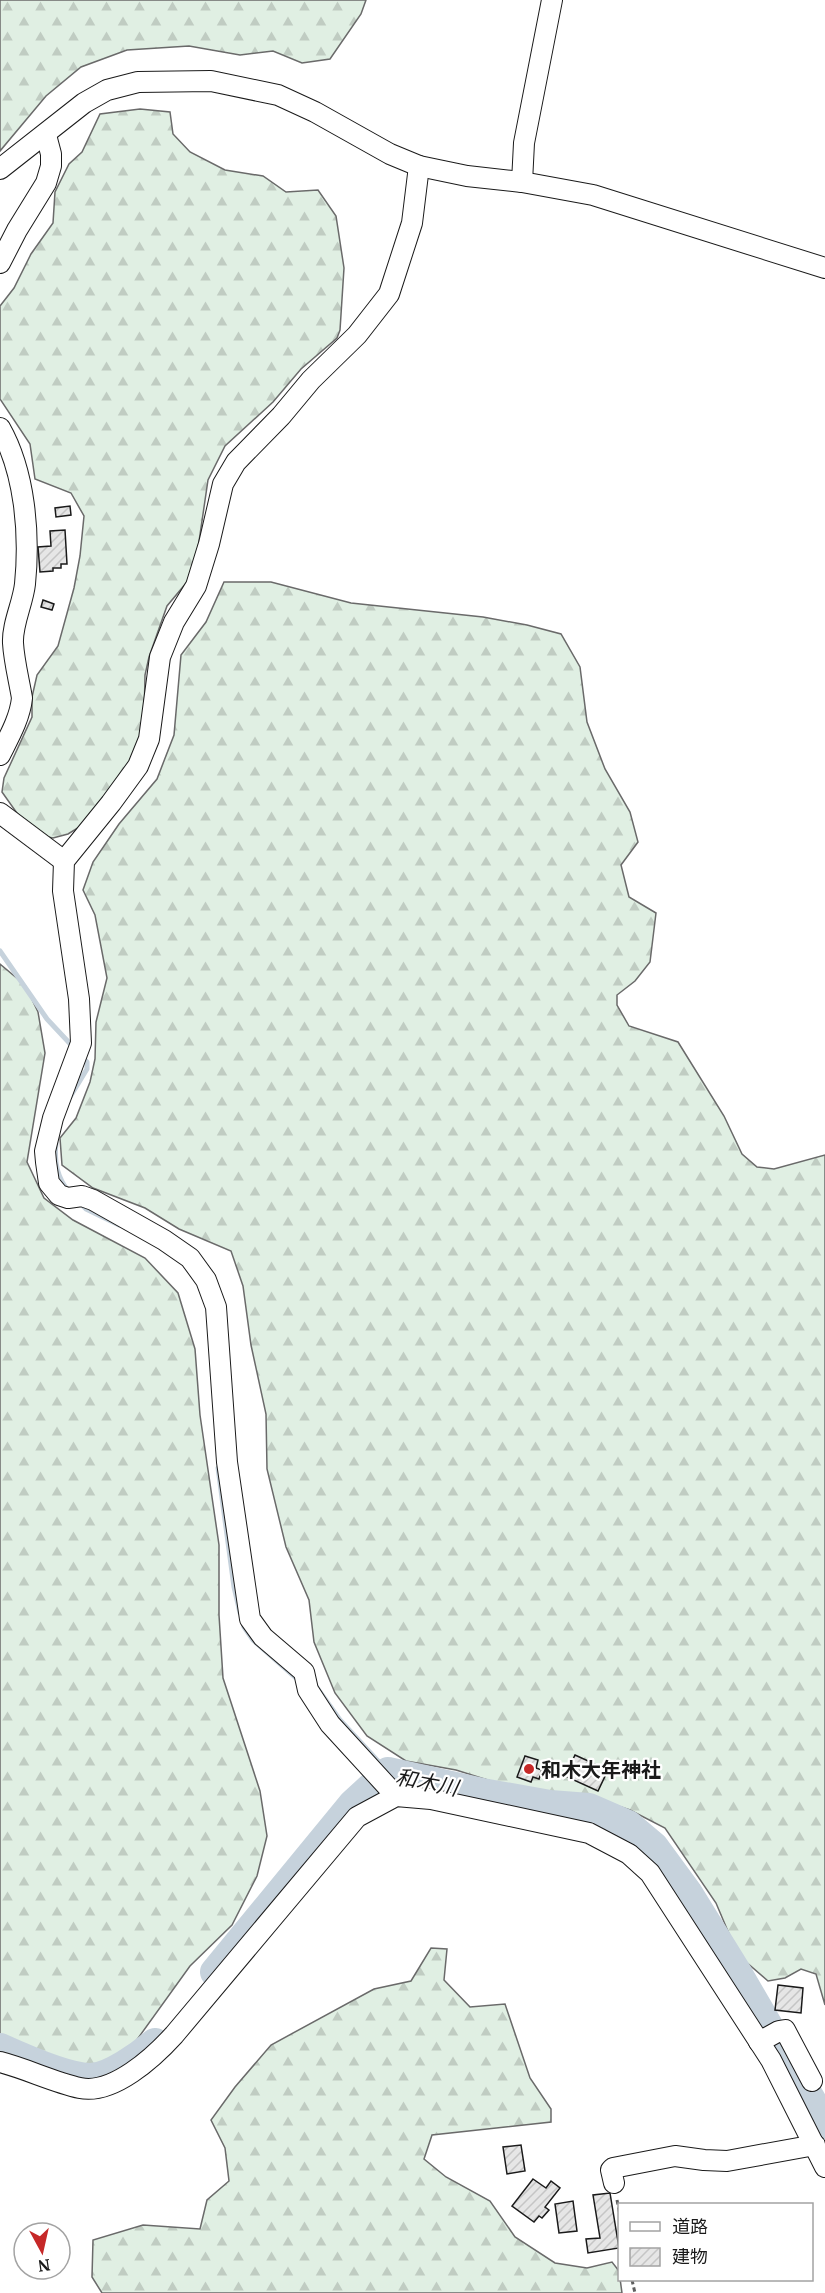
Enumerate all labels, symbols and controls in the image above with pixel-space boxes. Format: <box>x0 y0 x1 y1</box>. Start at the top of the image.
place label: 和木大年神社 <box>541 1756 661 1783</box>
water label: 和木川 <box>393 1762 463 1802</box>
marker: 和木大年神社 <box>522 1762 536 1776</box>
legend <box>618 2203 813 2281</box>
text: 道路 <box>672 2214 708 2238</box>
north arrow <box>12 2221 72 2281</box>
text: 建物 <box>672 2244 708 2268</box>
text: N <box>37 2254 52 2278</box>

